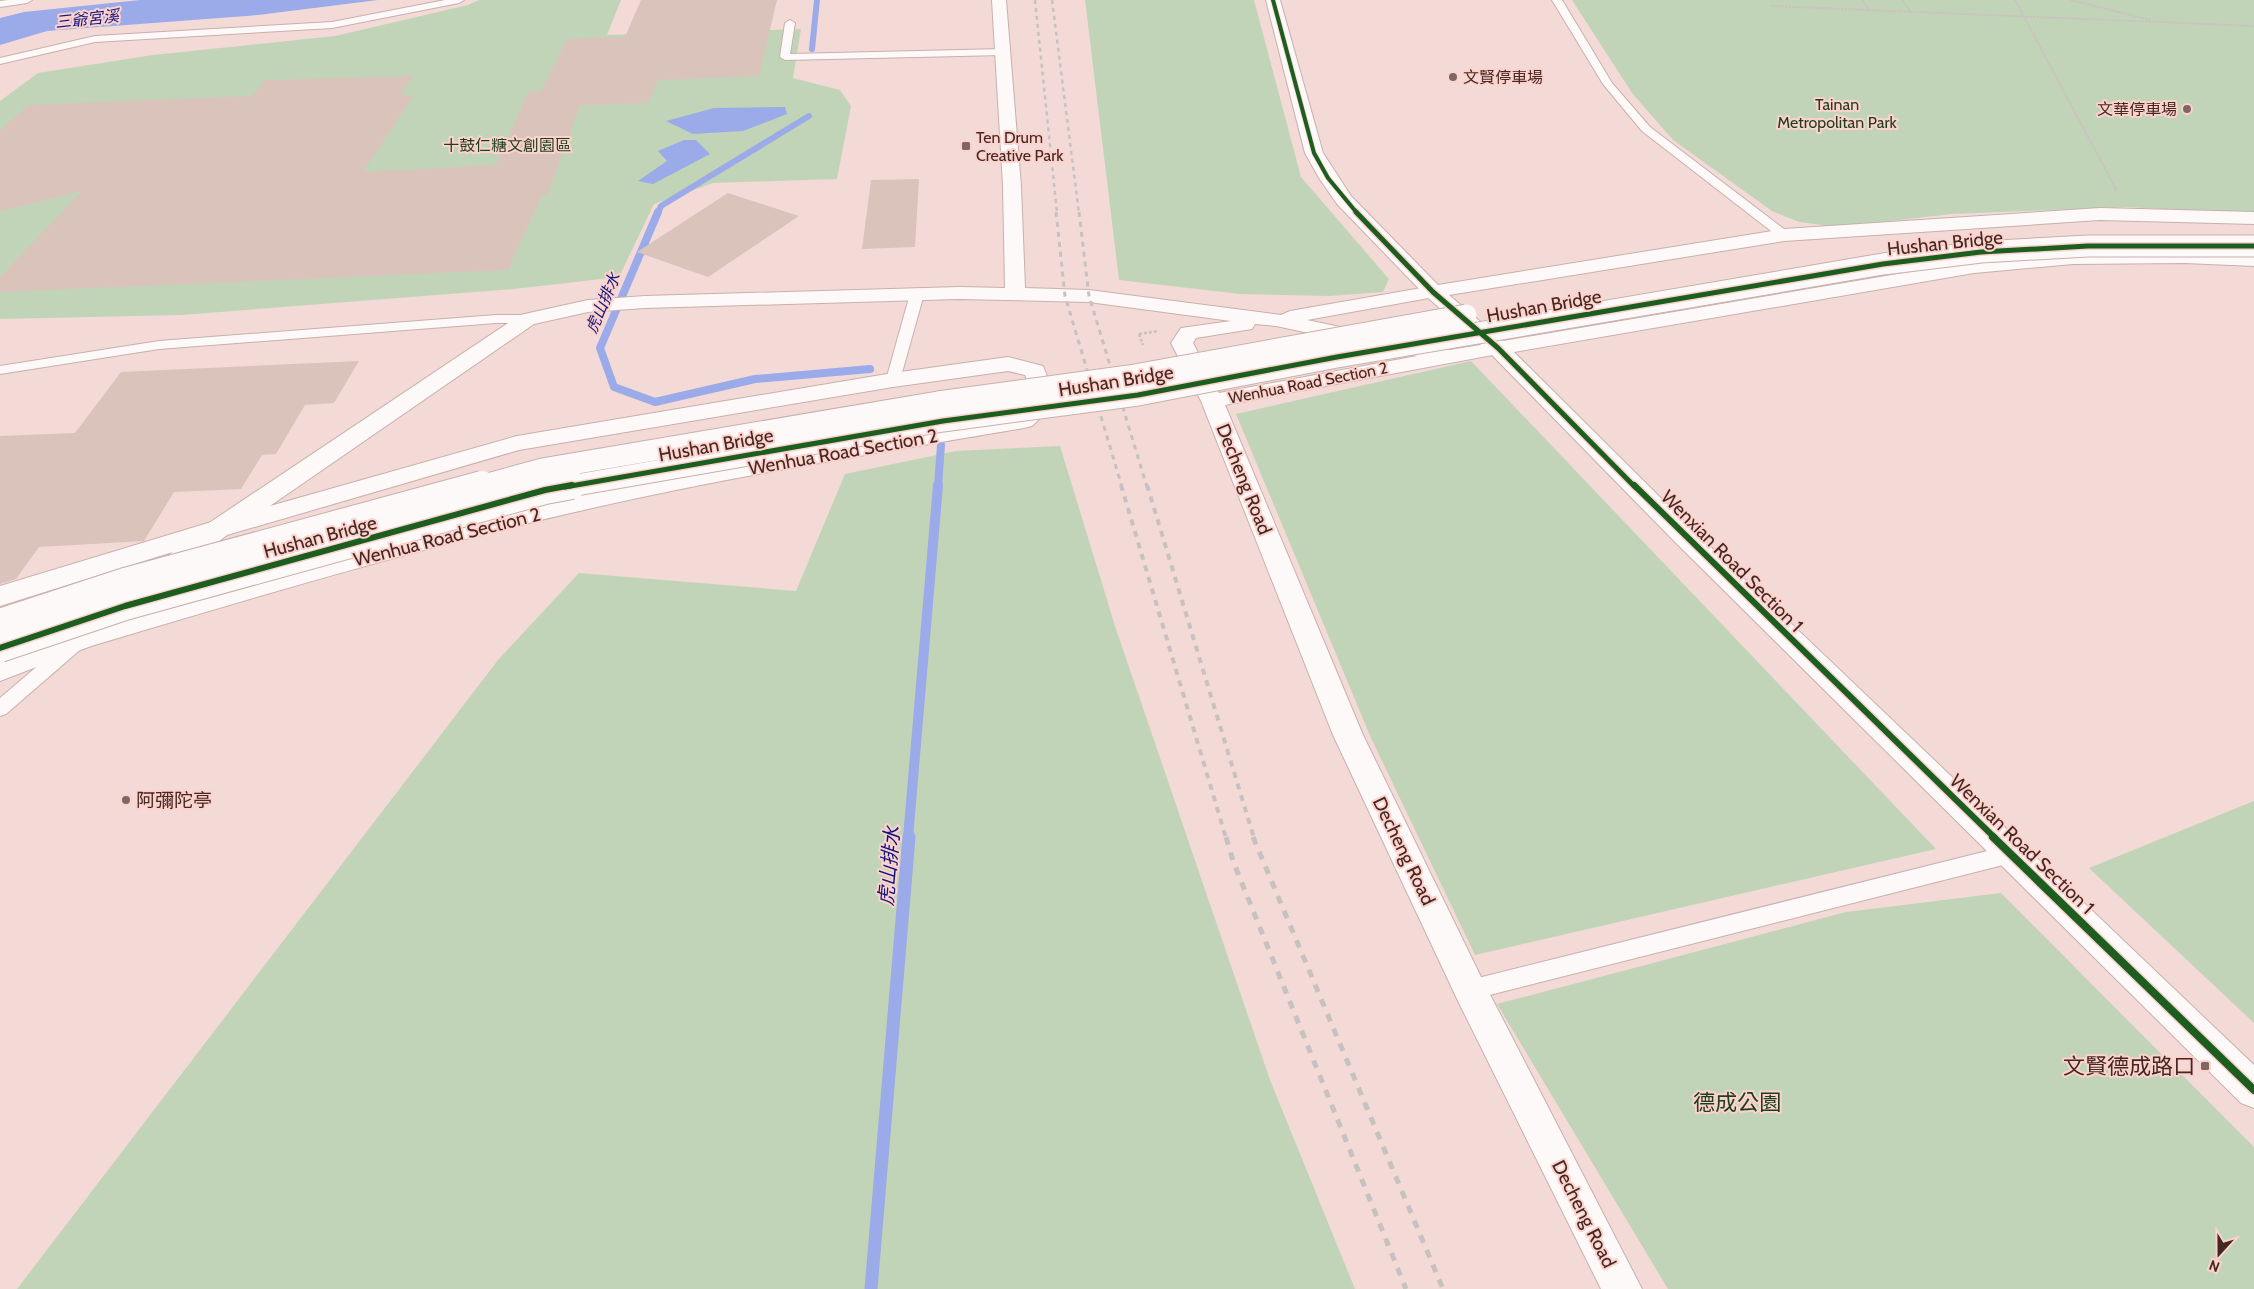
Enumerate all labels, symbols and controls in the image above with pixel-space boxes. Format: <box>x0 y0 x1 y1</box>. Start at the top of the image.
water label: 三爺宮溪 <box>54 6 122 32</box>
place label: 文賢停車場 <box>1463 68 1543 87</box>
marker: 文賢停車場 <box>1447 71 1459 83</box>
park label: Tainan Metropolitan Park <box>1777 95 1898 132</box>
place label: 文華停車場 <box>2097 100 2177 119</box>
marker: 文華停車場 <box>2181 103 2193 115</box>
place label: Ten Drum Creative Park <box>976 128 1064 165</box>
park label: 十鼓仁糖文創園區 <box>443 136 571 155</box>
marker: Ten Drum Creative Park <box>960 140 972 152</box>
street label: Hushan Bridge <box>1886 225 2004 261</box>
water label: 虎山排水 <box>582 269 625 336</box>
street label: Hushan Bridge <box>1485 285 1604 327</box>
street label: Wenhua Road Section 2 <box>1227 358 1389 408</box>
street label: Hushan Bridge <box>1057 360 1176 401</box>
street label: Decheng Road <box>1211 420 1277 538</box>
street label: Hushan Bridge <box>657 424 776 466</box>
street label: Wenhua Road Section 2 <box>747 424 939 480</box>
street label: Wenxian Road Section 1 <box>1656 485 1808 637</box>
street label: Wenhua Road Section 2 <box>351 503 543 571</box>
street label: Hushan Bridge <box>261 511 379 563</box>
street label: Wenxian Road Section 1 <box>1945 769 2099 919</box>
place label: 阿彌陀亭 <box>136 789 212 812</box>
street label: Decheng Road <box>1368 793 1440 909</box>
marker: 阿彌陀亭 <box>120 794 132 806</box>
water label: 虎山排水 <box>874 824 905 907</box>
place label: 文賢德成路口 <box>2063 1053 2195 1080</box>
marker: 文賢德成路口 <box>2199 1060 2211 1072</box>
park label: 德成公園 <box>1693 1089 1781 1116</box>
street label: Decheng Road <box>1547 1156 1621 1272</box>
north arrow <box>2194 1229 2244 1279</box>
text: N <box>2206 1256 2222 1276</box>

